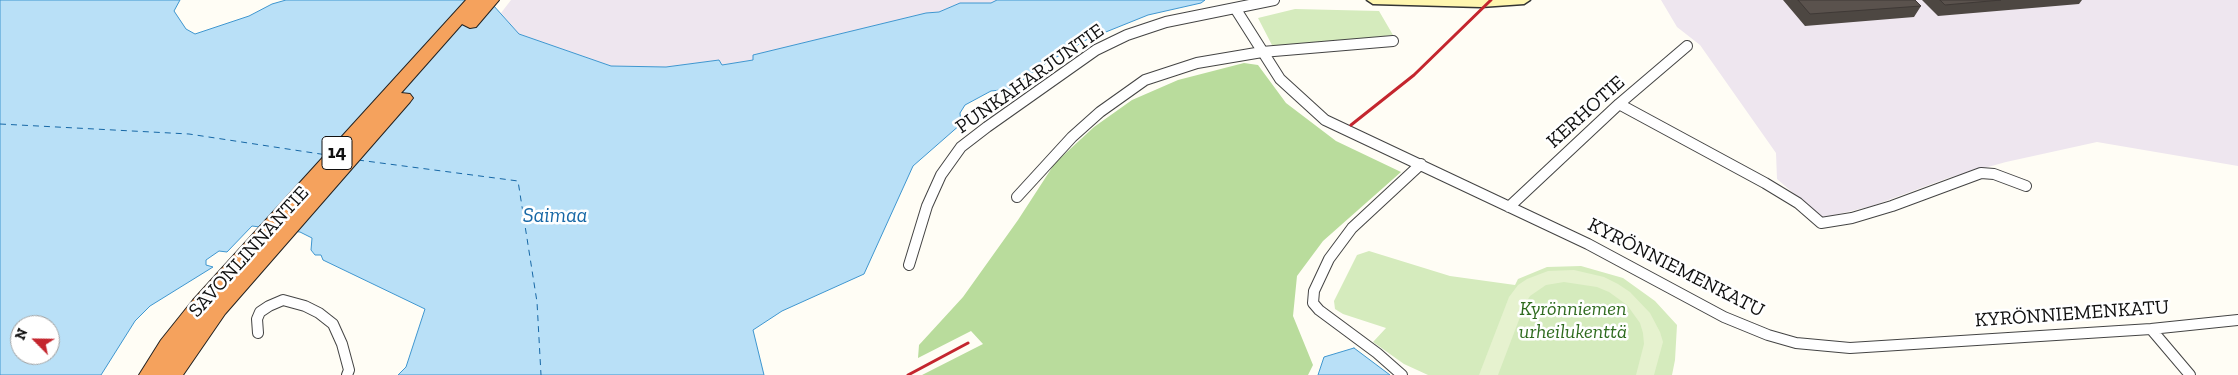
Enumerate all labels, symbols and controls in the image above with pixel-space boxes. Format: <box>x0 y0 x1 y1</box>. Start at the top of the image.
street label: PUNKAHARJUNTIE <box>951 19 1109 139</box>
street label: KERHOTIE <box>1542 71 1630 153</box>
road number: 14 <box>322 136 352 170</box>
street label: SAVONLINNANTIE <box>184 182 314 322</box>
water label: Saimaa <box>523 203 587 229</box>
street label: KYRÖNNIEMENKATU <box>1584 213 1768 323</box>
street label: KYRÖNNIEMENKATU <box>1974 295 2170 333</box>
park label: Kyrönniemen urheilukenttä <box>1519 297 1627 344</box>
north arrow <box>10 315 60 365</box>
text: N <box>12 326 32 343</box>

